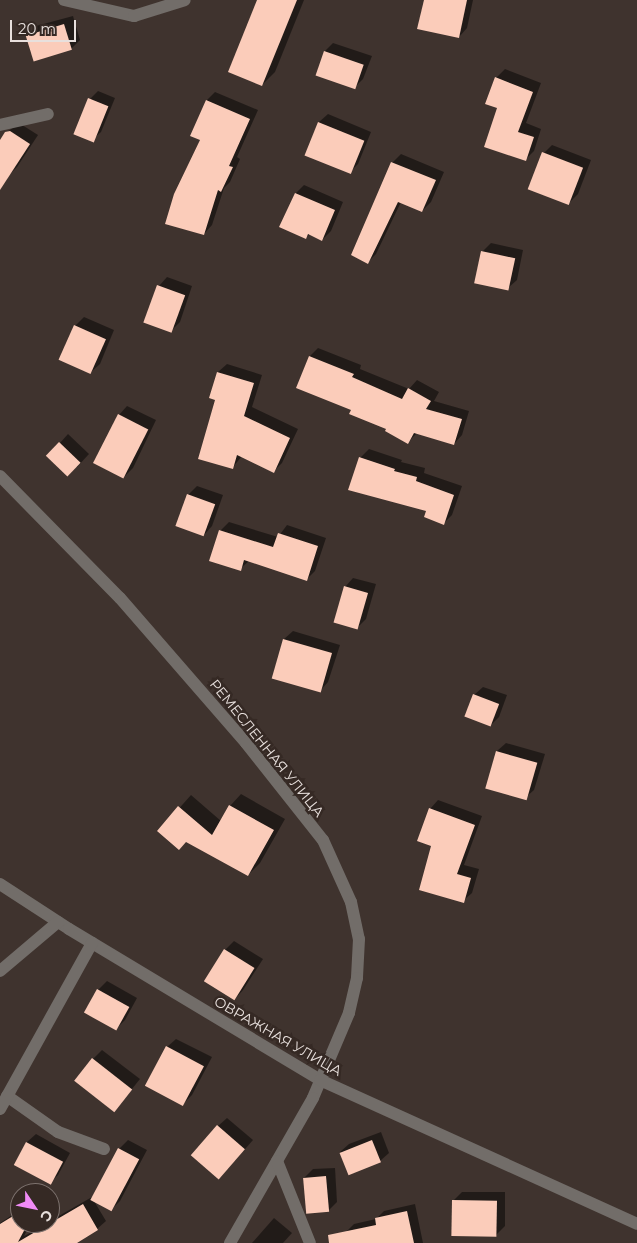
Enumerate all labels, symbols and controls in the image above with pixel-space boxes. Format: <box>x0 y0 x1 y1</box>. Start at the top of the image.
scale bar <box>12 10 79 42</box>
text: 20 m <box>18 19 56 38</box>
street label: РЕМЕСЛЕННАЯ УЛИЦА <box>206 676 328 820</box>
street label: ОВРАЖНАЯ УЛИЦА <box>211 993 345 1079</box>
north arrow <box>10 1183 60 1233</box>
text: С <box>36 1207 57 1225</box>

